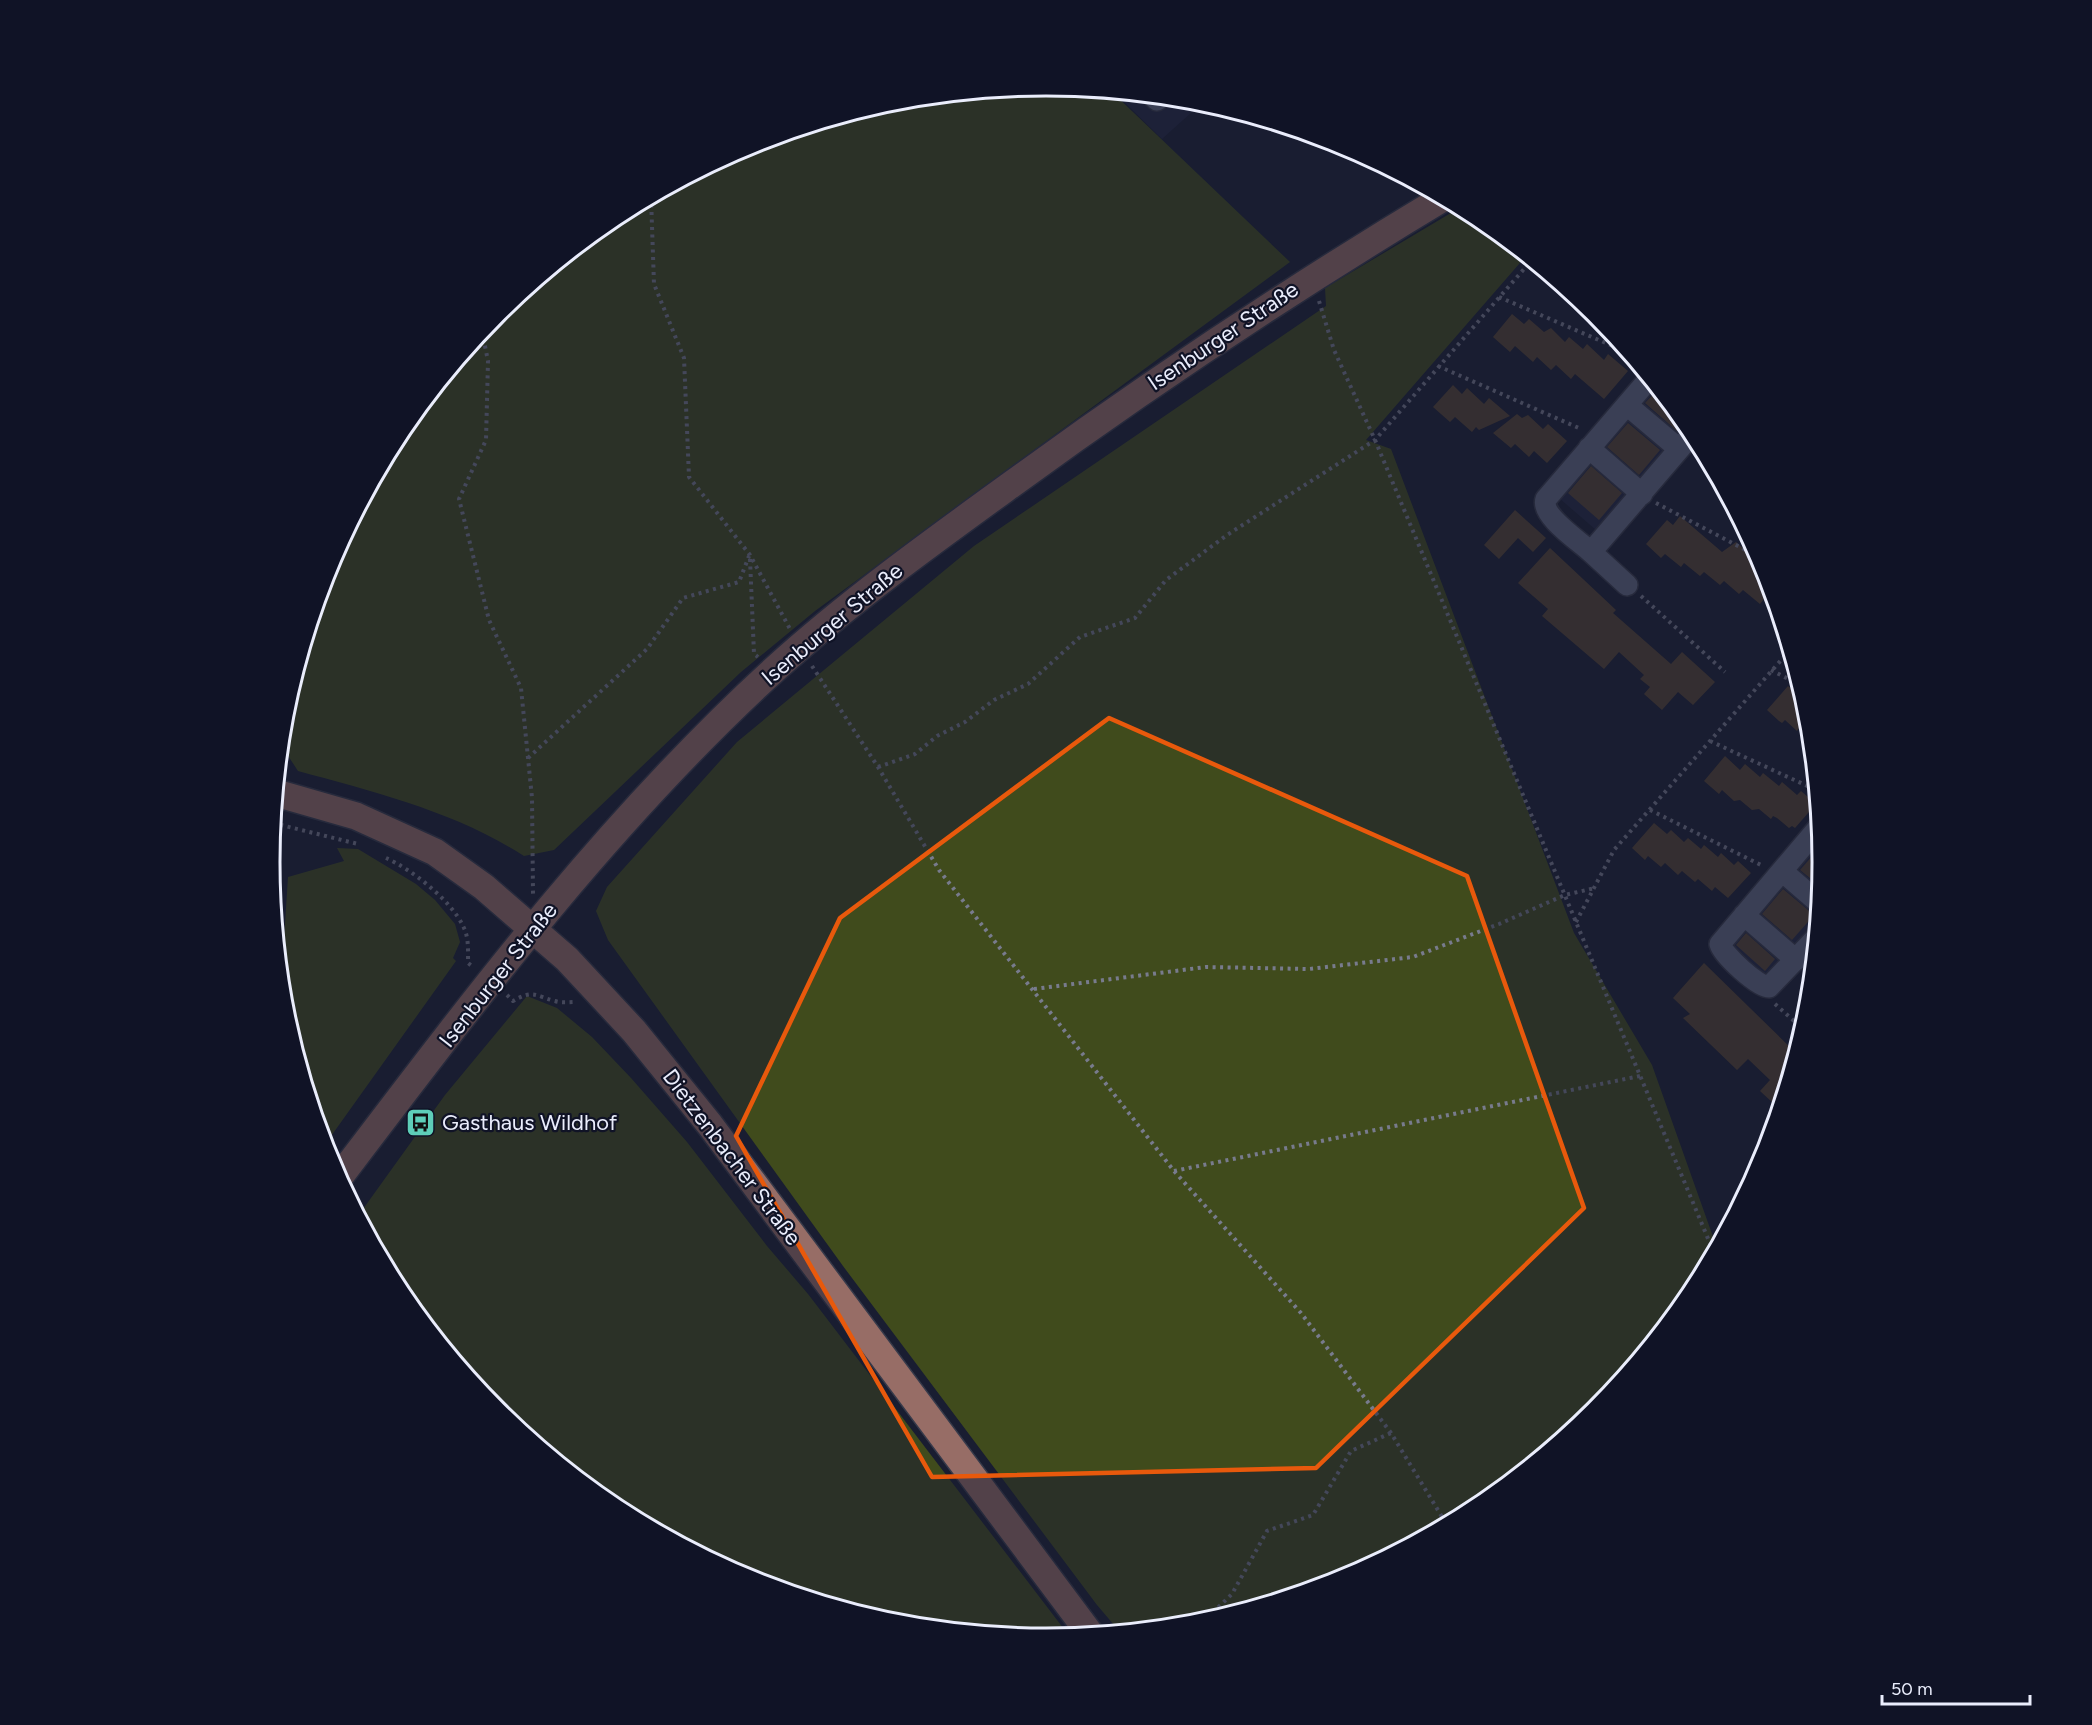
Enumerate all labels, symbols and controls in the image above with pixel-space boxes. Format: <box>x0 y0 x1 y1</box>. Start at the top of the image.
street label: Isenburger Straße <box>1143 276 1303 396</box>
street label: Isenburger Straße <box>756 557 908 691</box>
street label: Isenburger Straße <box>433 897 563 1053</box>
street label: Dietzenbacher Straße <box>657 1064 807 1250</box>
bus stop icon: Gasthaus Wildhof <box>405 1106 437 1138</box>
place label: Gasthaus Wildhof <box>442 1109 618 1136</box>
scale bar <box>1882 1668 2030 1706</box>
text: 50 m <box>1891 1678 1933 1700</box>

